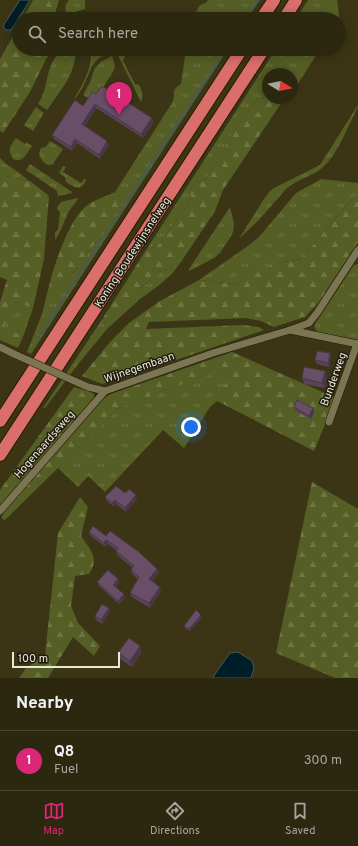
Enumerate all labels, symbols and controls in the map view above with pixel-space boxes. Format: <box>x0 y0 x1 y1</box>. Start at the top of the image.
search box <box>12 12 346 56</box>
icon: search <box>26 23 48 45</box>
text: Search here <box>58 25 138 44</box>
north arrow <box>262 68 298 104</box>
pin: 1 <box>106 82 132 115</box>
street label: Koning Boudewijnsnelweg <box>92 195 174 311</box>
street label: Wijnegembaan <box>102 349 176 387</box>
street label: Bunderweg <box>318 350 350 408</box>
street label: Hogenaardseweg <box>11 408 78 481</box>
your location <box>181 417 201 437</box>
scale bar <box>12 650 120 669</box>
text: 100 m <box>18 652 48 666</box>
text: Nearby <box>16 693 73 715</box>
text: Q8 <box>54 743 74 762</box>
text: 1 <box>26 753 32 769</box>
text: 300 m <box>304 753 342 769</box>
text: Fuel <box>54 762 79 778</box>
tab: Map <box>43 800 65 838</box>
tab: Directions <box>150 800 200 838</box>
tab: Saved <box>285 800 315 838</box>

